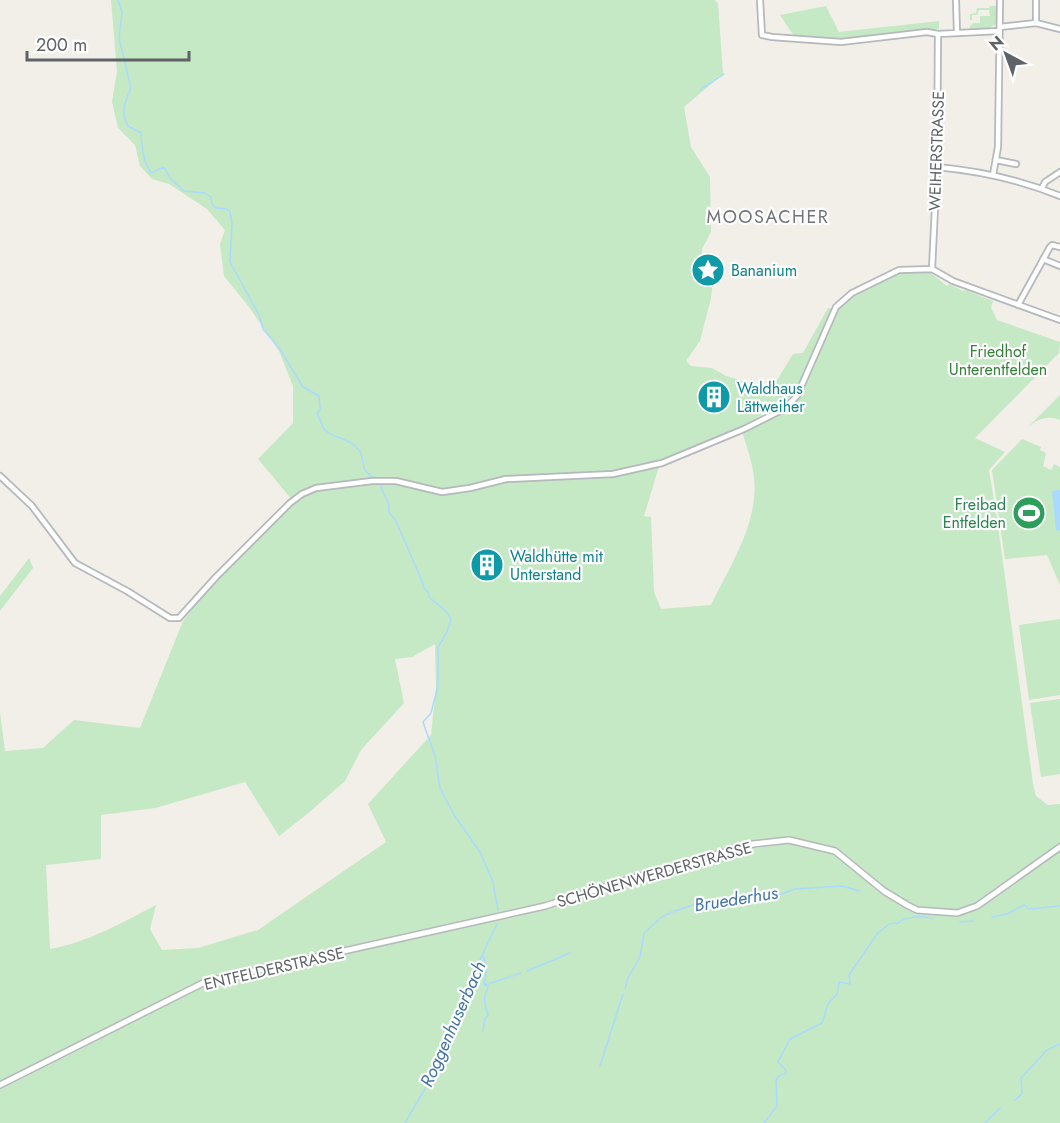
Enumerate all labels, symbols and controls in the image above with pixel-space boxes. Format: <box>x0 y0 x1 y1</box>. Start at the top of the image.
scale bar <box>27 24 189 62</box>
north arrow <box>976 24 1036 84</box>
text: N <box>984 30 1009 56</box>
text: 200 m <box>36 32 87 58</box>
street label: WEIHERSTRASSE <box>923 91 950 211</box>
district label: MOOSACHER <box>707 204 829 230</box>
place icon: Bananium <box>690 252 726 288</box>
place label: Bananium <box>731 259 797 282</box>
park label: Friedhof Unterentfelden <box>949 340 1047 381</box>
place label: Waldhaus Lättweiher <box>737 377 805 418</box>
building icon: Waldhaus Lättweiher <box>696 379 732 415</box>
place label: Freibad Entfelden <box>943 493 1006 534</box>
sports icon: Freibad Entfelden <box>1011 495 1047 531</box>
place label: Waldhütte mit Unterstand <box>510 545 603 586</box>
building icon: Waldhütte mit Unterstand <box>469 547 505 583</box>
street label: SCHÖNENWERDERSTRASSE <box>554 836 754 913</box>
water label: Bruederhus <box>692 879 781 918</box>
street label: ENTFELDERSTRASSE <box>202 941 347 996</box>
water label: Roggenhuserbach <box>414 957 492 1091</box>

